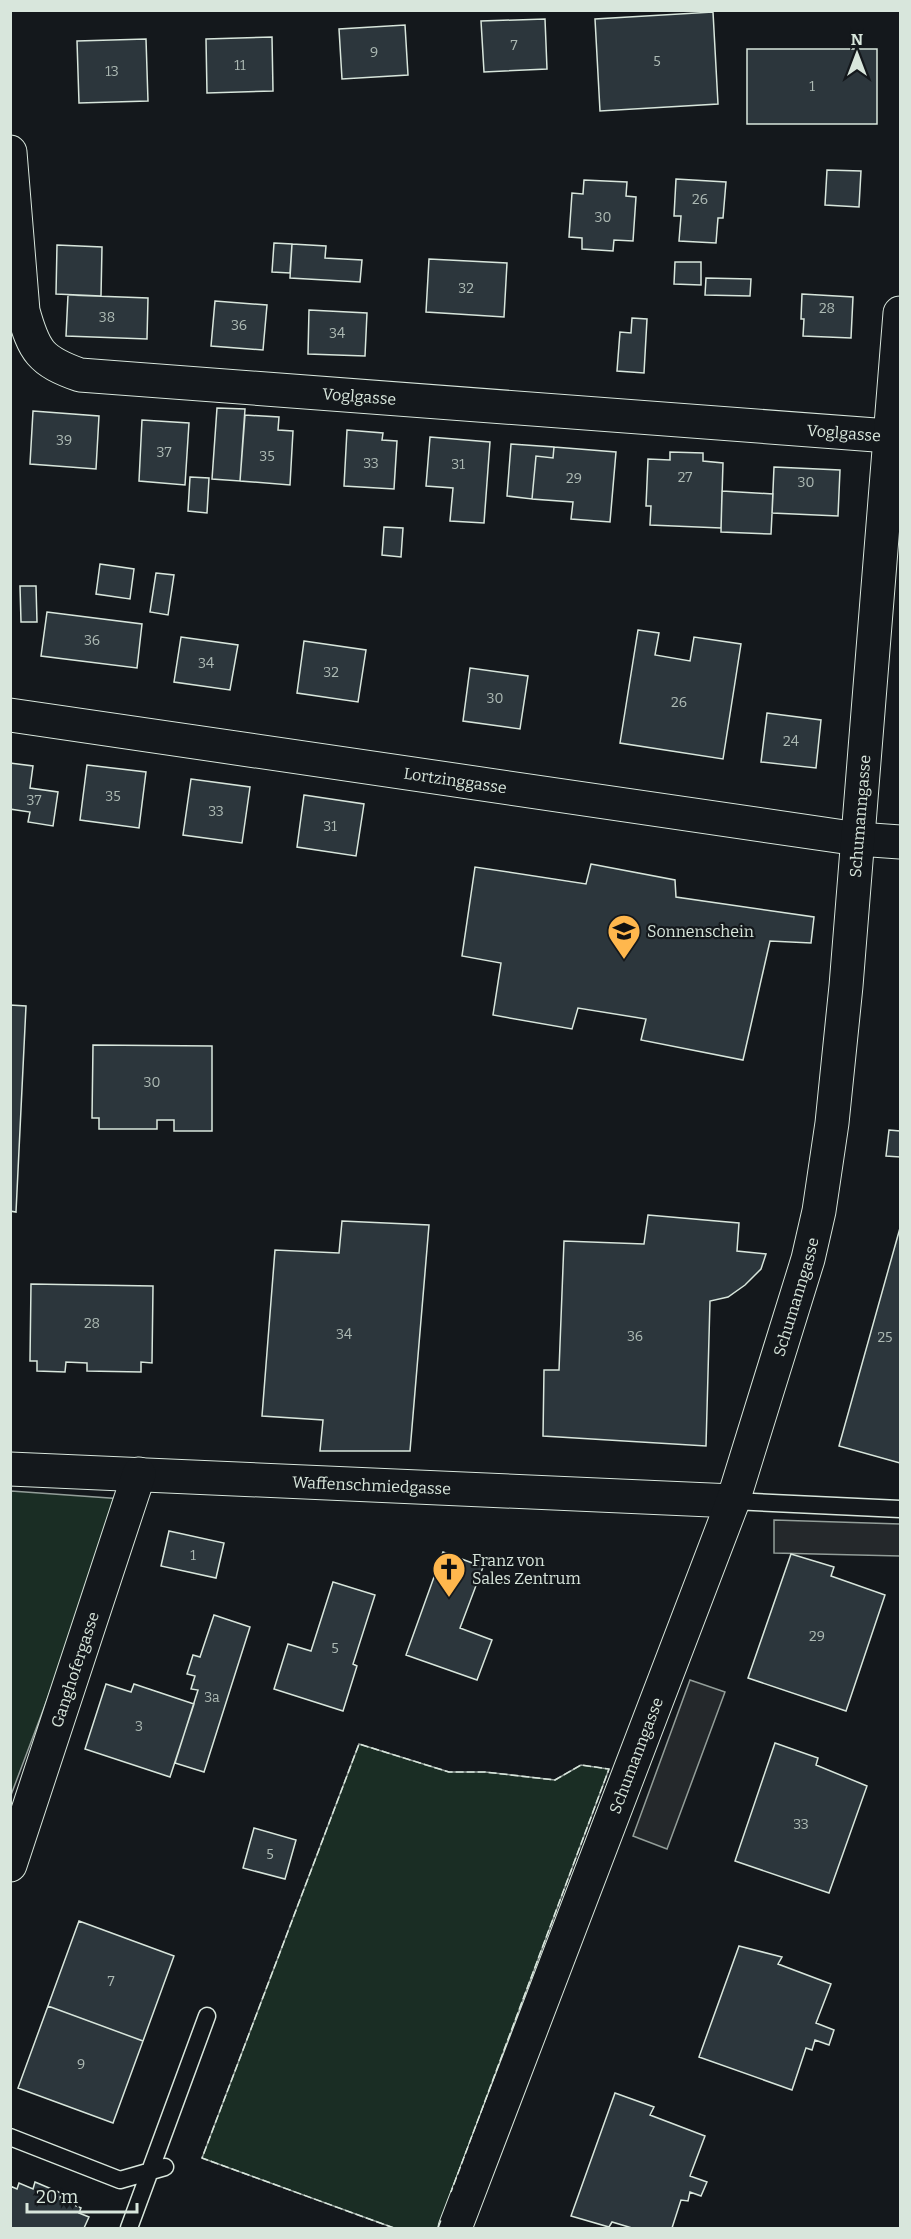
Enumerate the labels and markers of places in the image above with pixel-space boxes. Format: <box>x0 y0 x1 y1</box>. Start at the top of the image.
school or university icon: Sonnenschein <box>606 913 642 960</box>
place label: Sonnenschein <box>647 922 754 941</box>
church icon: Franz von Sales Zentrum <box>431 1551 467 1598</box>
place label: Franz von Sales Zentrum <box>472 1551 581 1588</box>

